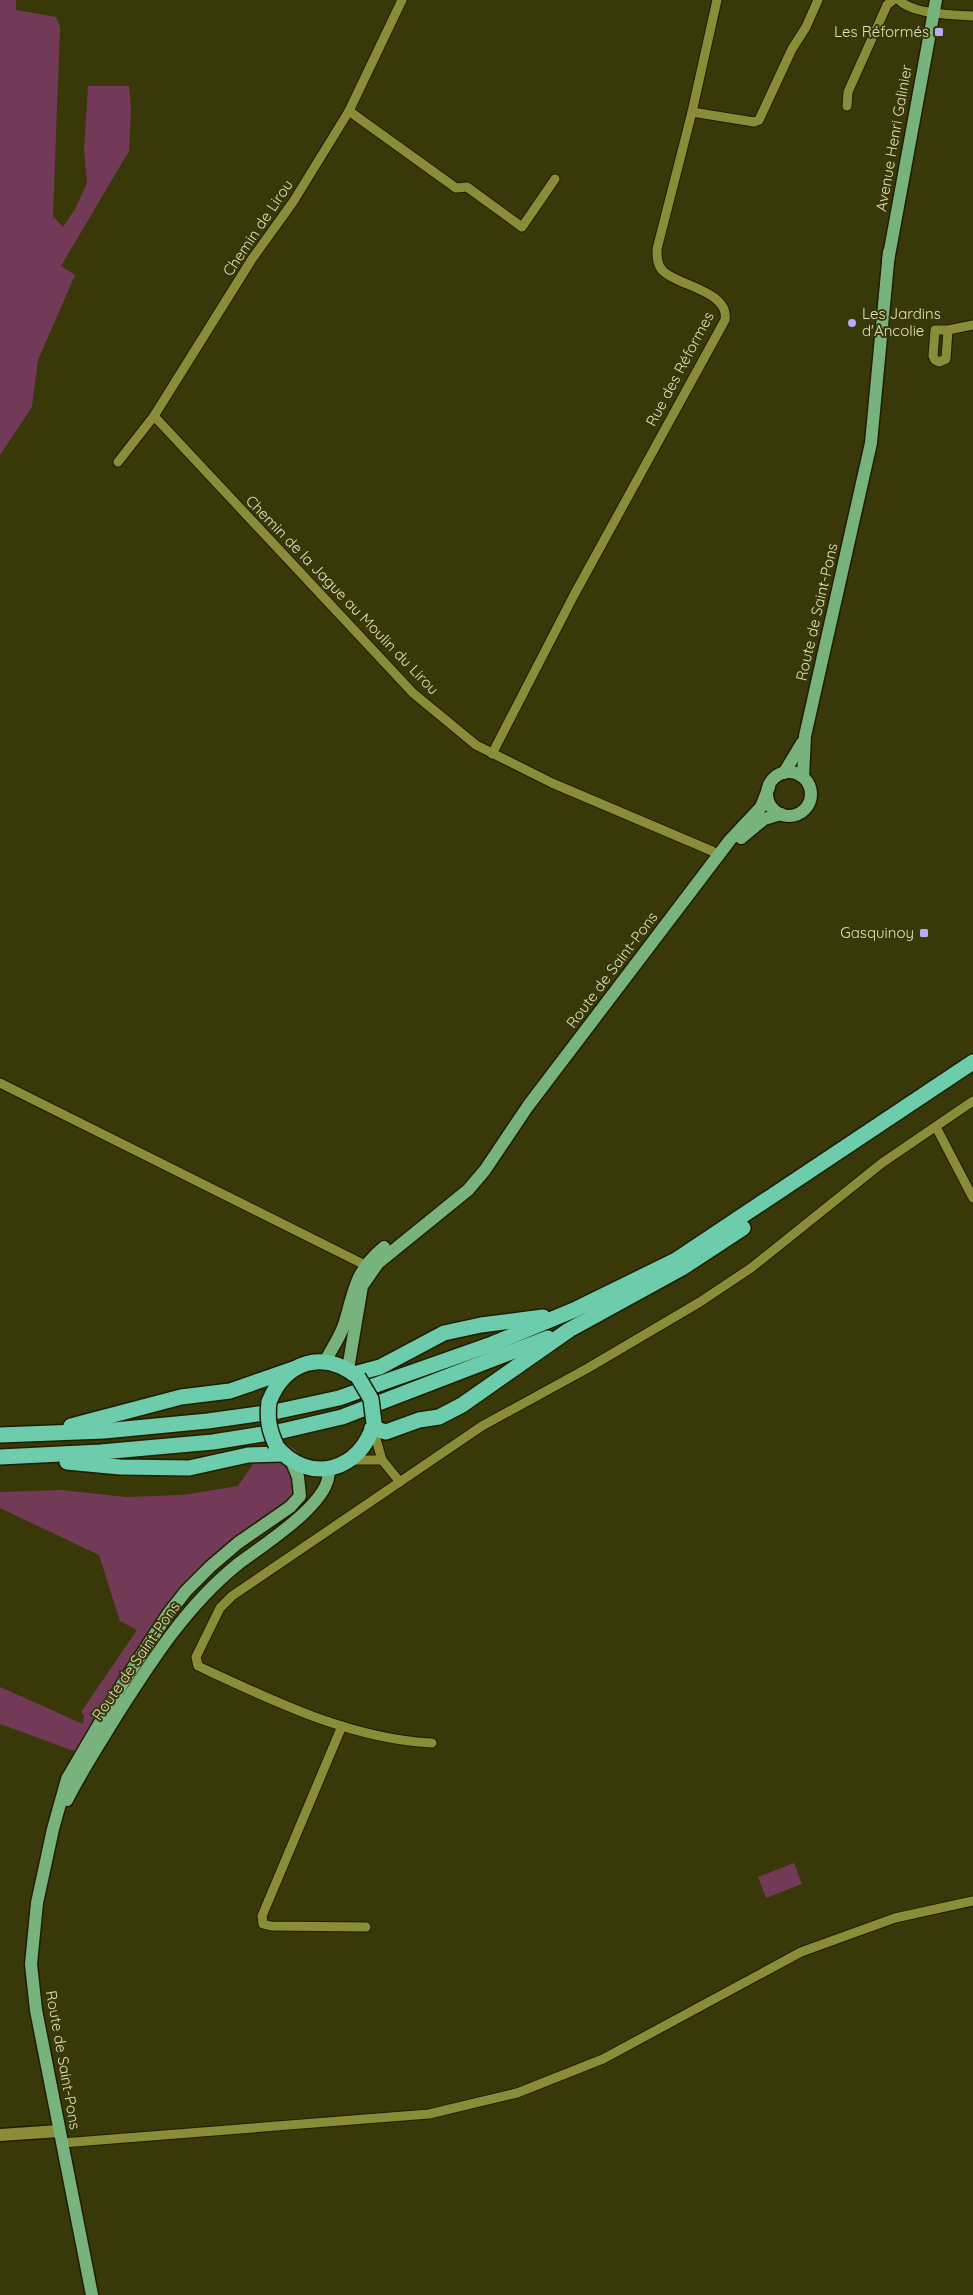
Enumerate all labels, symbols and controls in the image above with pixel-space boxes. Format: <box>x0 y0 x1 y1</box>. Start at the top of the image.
place label: Les Réformés <box>834 22 929 41</box>
marker: Les Réformés <box>933 26 945 38</box>
street label: Avenue Henri Galinier <box>871 63 916 213</box>
street label: Chemin de Lirou <box>218 176 297 280</box>
place label: Les Jardins d'Ancolie <box>862 304 941 340</box>
street label: Rue des Réformes <box>641 308 718 429</box>
marker: Les Jardins d'Ancolie <box>846 317 858 329</box>
street label: Chemin de la Jague au Moulin du Lirou <box>242 491 443 698</box>
street label: Route de Saint-Pons <box>791 541 842 683</box>
street label: Route de Saint-Pons <box>562 908 662 1032</box>
place label: Gasquinoy <box>840 923 914 942</box>
marker: Gasquinoy <box>918 927 930 939</box>
street label: Route de Saint-Pons <box>87 1598 184 1724</box>
street label: Route de Saint-Pons <box>42 1989 85 2131</box>

